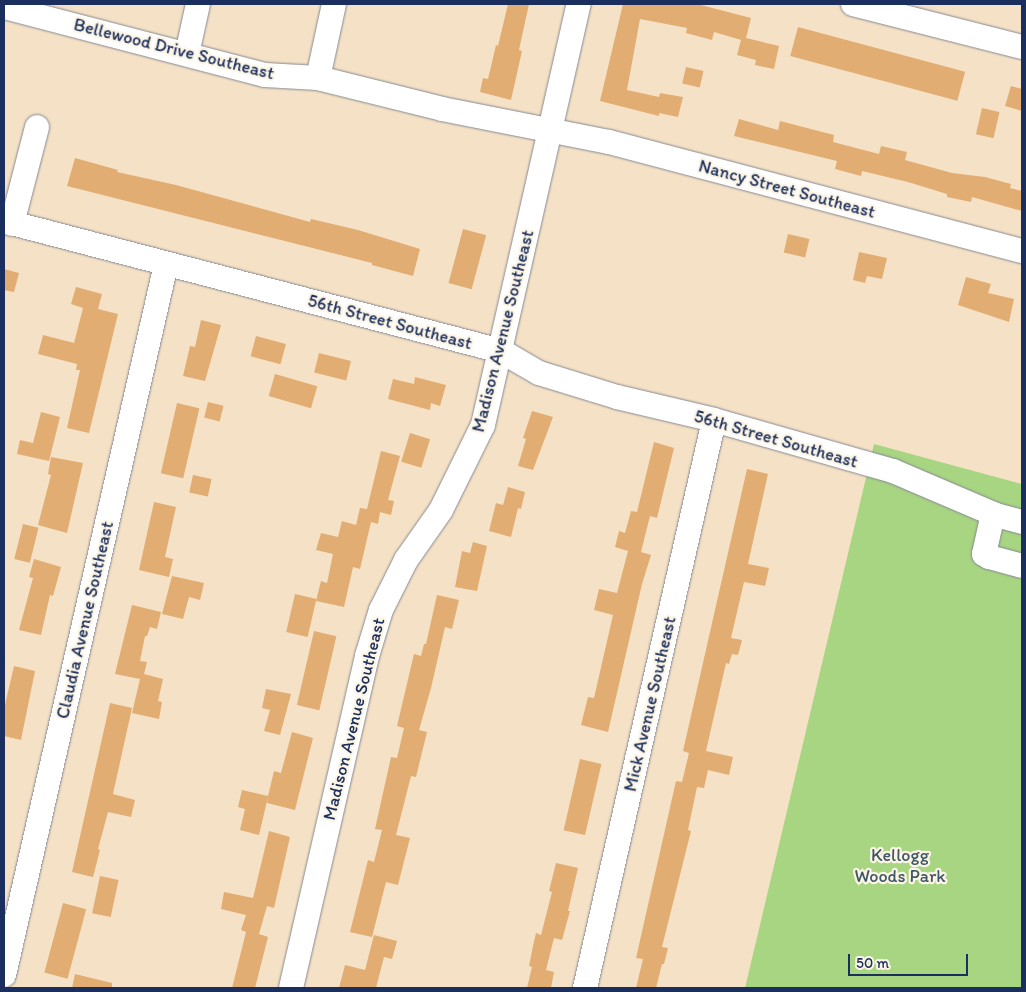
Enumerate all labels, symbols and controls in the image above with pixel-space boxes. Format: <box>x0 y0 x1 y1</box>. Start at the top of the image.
street label: Bellewood Drive Southeast <box>71 14 277 84</box>
street label: Nancy Street Southeast <box>696 155 878 223</box>
street label: Madison Avenue Southeast <box>467 228 539 434</box>
street label: 56th Street Southeast <box>306 290 474 354</box>
street label: 56th Street Southeast <box>692 405 860 473</box>
street label: Claudia Avenue Southeast <box>52 519 118 721</box>
street label: Mick Avenue Southeast <box>619 614 681 794</box>
street label: Madison Avenue Southeast <box>318 616 390 822</box>
park label: Kellogg Woods Park <box>855 845 945 888</box>
scale bar <box>851 944 971 976</box>
text: 50 m <box>856 954 889 972</box>

